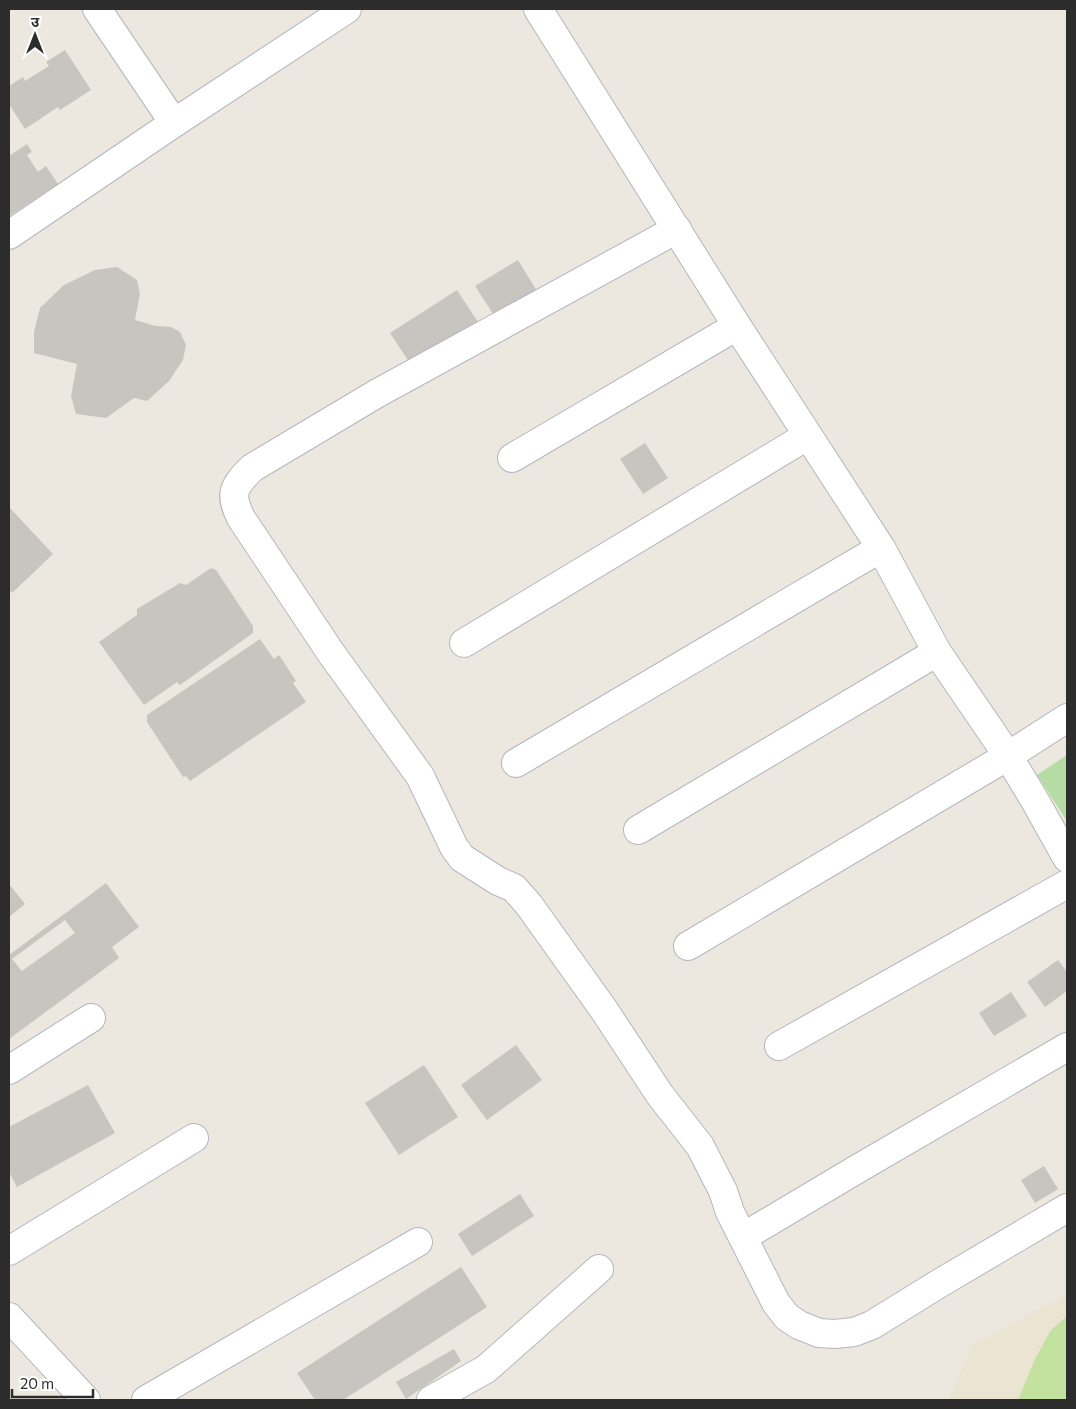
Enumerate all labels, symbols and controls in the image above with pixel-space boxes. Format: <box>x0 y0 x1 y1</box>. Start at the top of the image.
north arrow <box>10 10 60 60</box>
text: उ <box>31 13 40 30</box>
scale bar <box>12 1366 94 1398</box>
text: 20 m <box>20 1374 54 1392</box>

